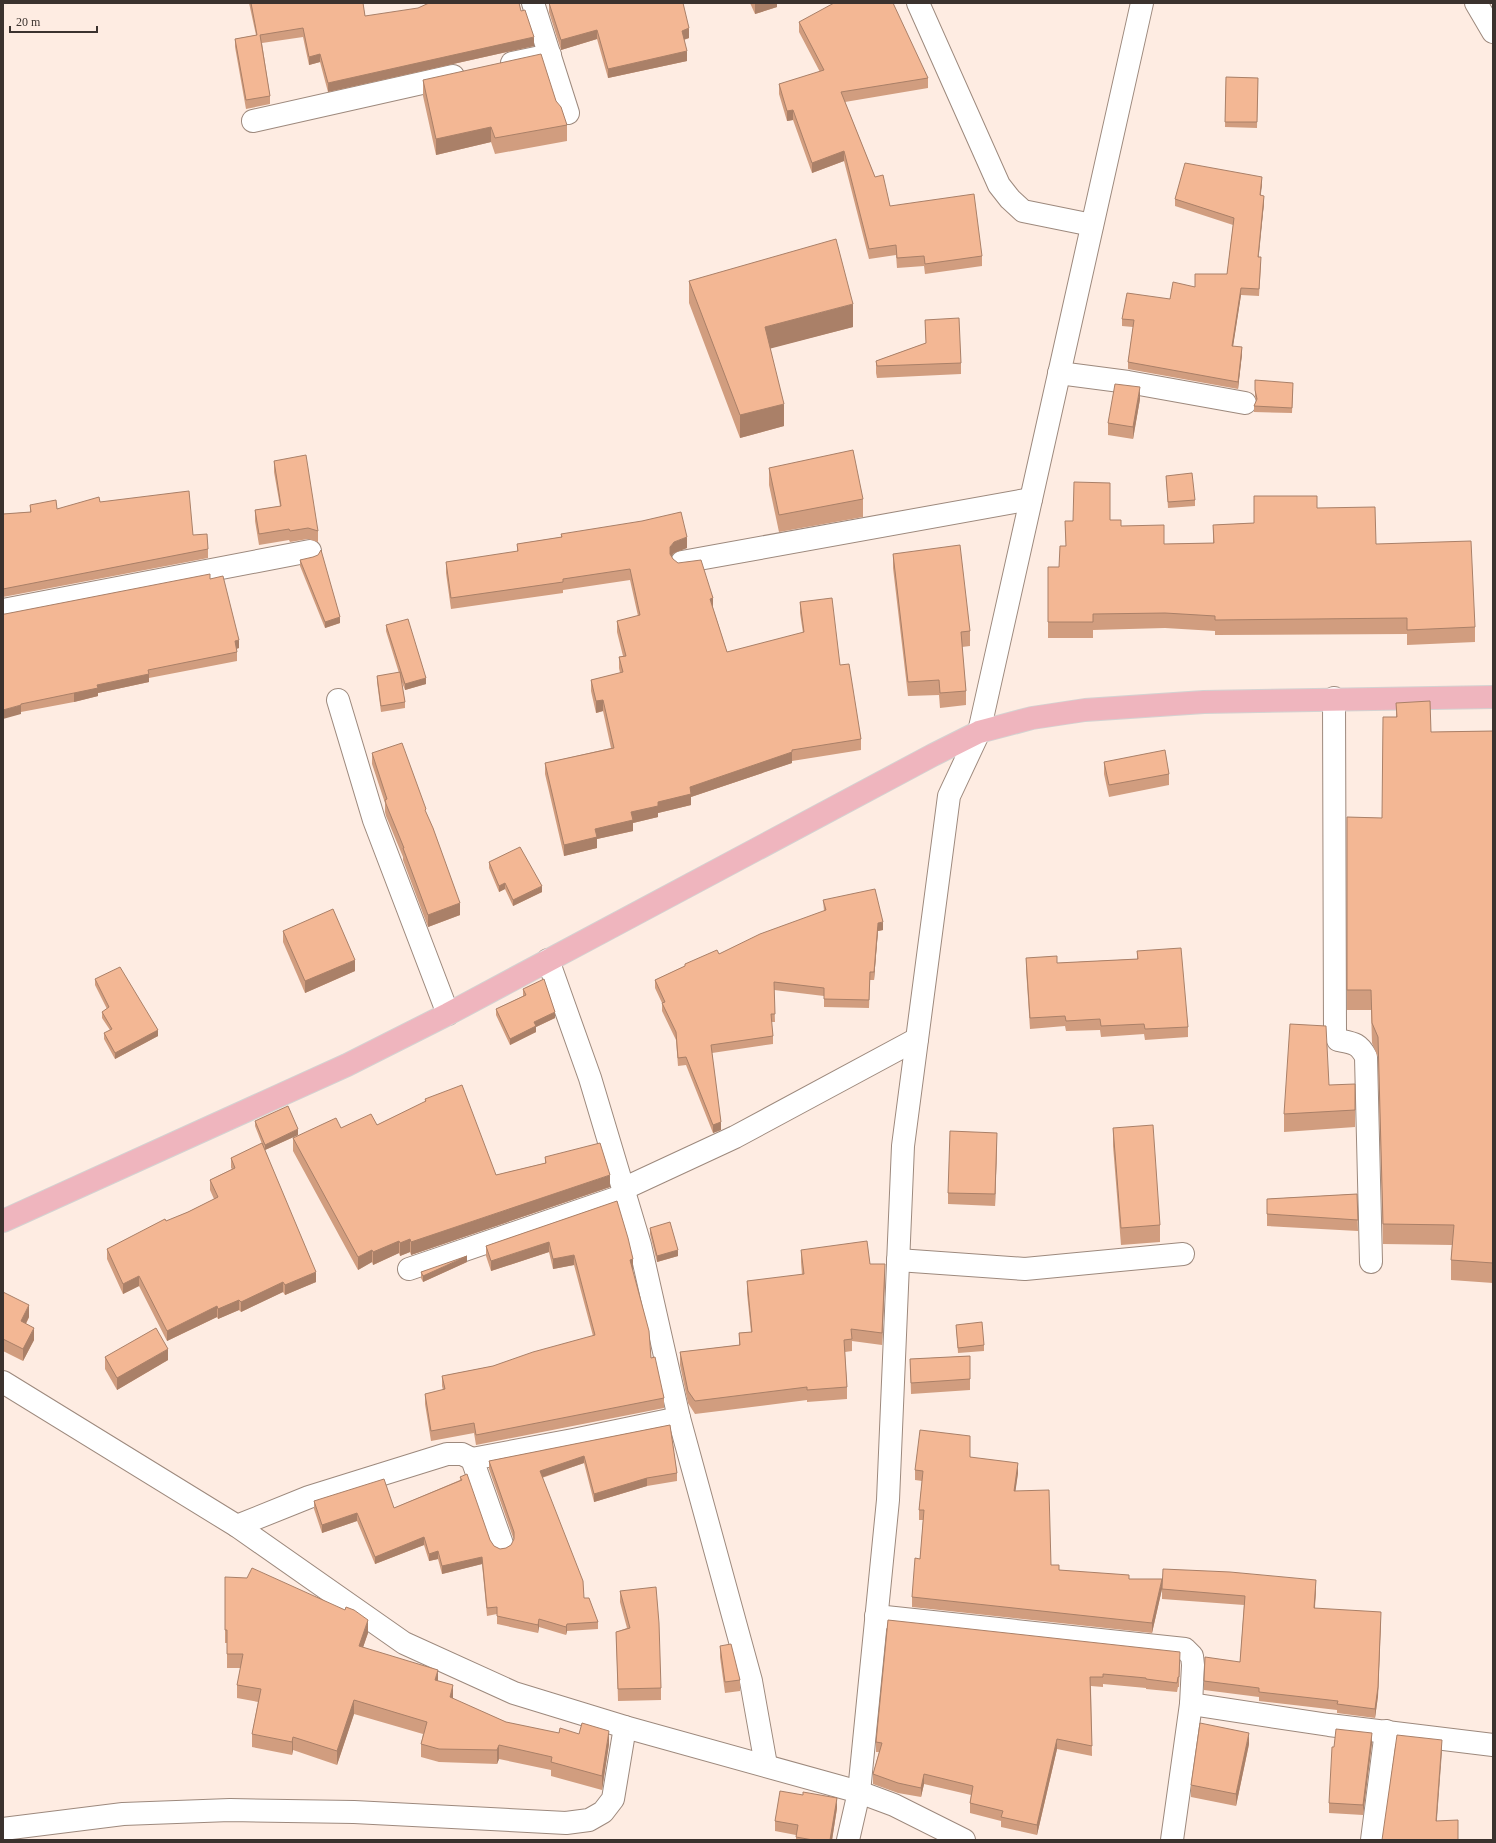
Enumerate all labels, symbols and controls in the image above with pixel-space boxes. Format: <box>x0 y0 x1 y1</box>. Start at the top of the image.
scale bar <box>10 8 97 34</box>
text: 20 m <box>16 15 41 29</box>

